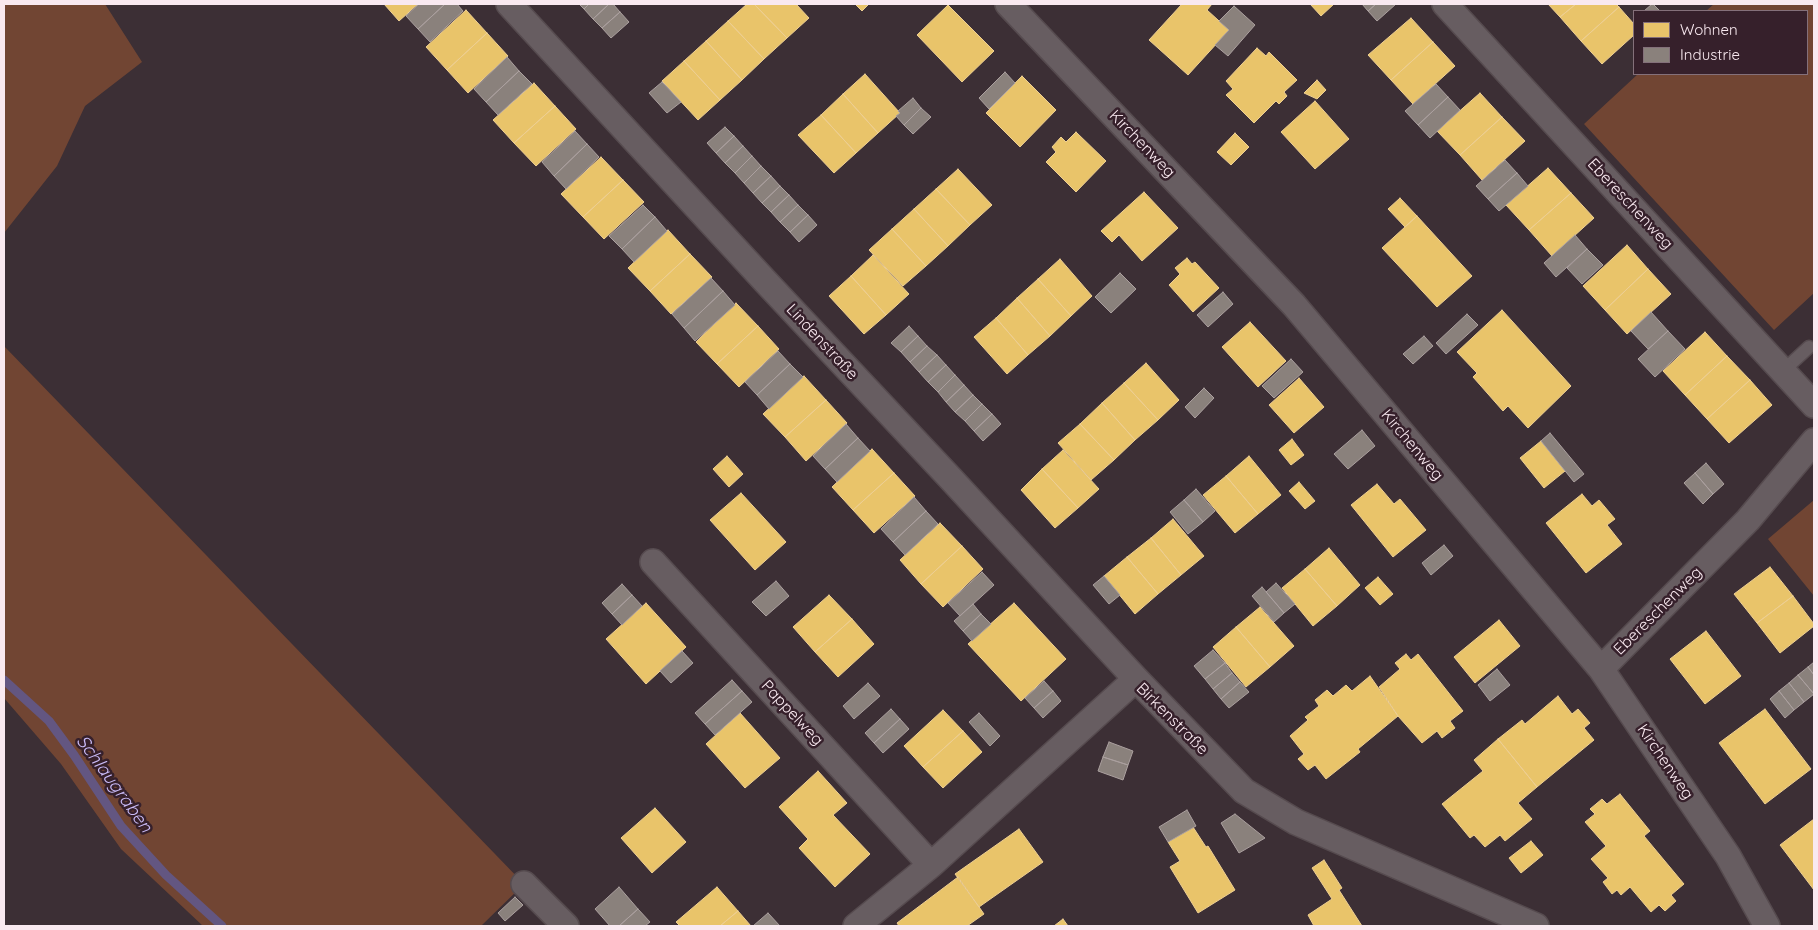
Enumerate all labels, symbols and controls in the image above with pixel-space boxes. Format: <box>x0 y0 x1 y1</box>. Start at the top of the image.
legend <box>1633 10 1808 75</box>
text: Wohnen <box>1680 20 1738 39</box>
text: Industrie <box>1680 45 1740 64</box>
street label: Kirchenweg <box>1105 106 1179 182</box>
street label: Ebereschenweg <box>1583 155 1677 253</box>
street label: Lindenstraße <box>782 300 862 384</box>
street label: Kirchenweg <box>1377 406 1447 484</box>
street label: Ebereschenweg <box>1610 563 1706 659</box>
street label: Pappelweg <box>757 676 827 750</box>
street label: Birkenstraße <box>1132 679 1212 759</box>
street label: Kirchenweg <box>1633 721 1697 803</box>
water label: Schlaugraben <box>71 731 157 837</box>

